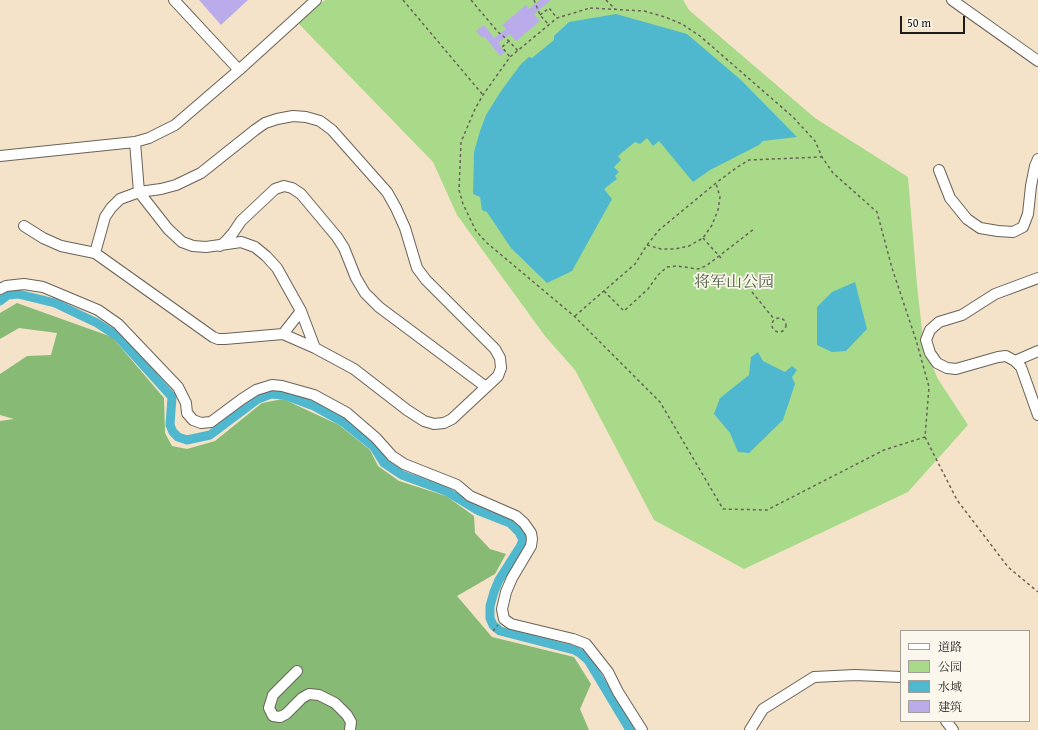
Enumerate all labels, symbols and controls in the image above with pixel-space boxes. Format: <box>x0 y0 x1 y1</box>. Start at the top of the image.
scale bar <box>902 8 967 34</box>
text: 50 m <box>907 14 931 31</box>
park label: 将军山公园 <box>694 273 774 293</box>
legend <box>900 630 1030 722</box>
text: 道路 <box>938 638 962 655</box>
text: 公园 <box>938 658 962 675</box>
text: 水域 <box>938 678 962 695</box>
text: 建筑 <box>938 698 962 715</box>

